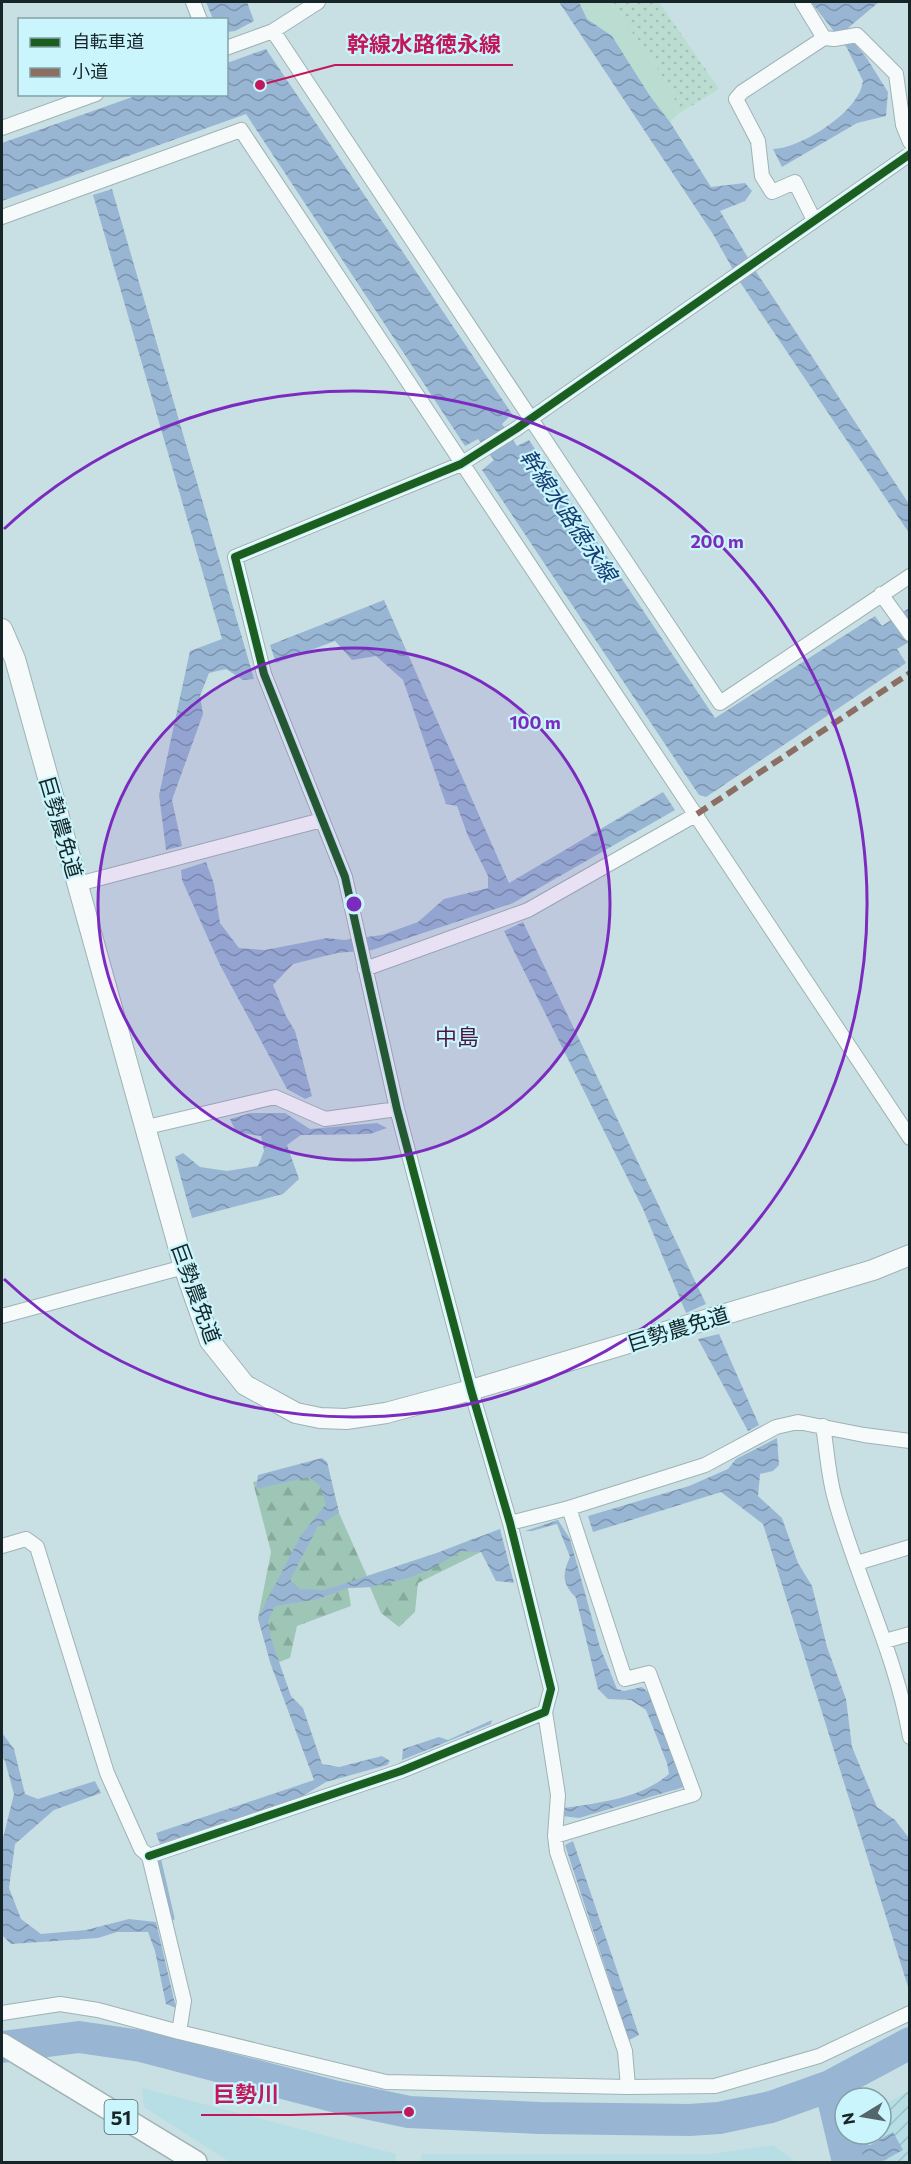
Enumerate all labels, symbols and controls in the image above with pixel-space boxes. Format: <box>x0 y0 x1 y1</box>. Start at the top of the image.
legend <box>18 18 228 96</box>
callout: 幹線水路徳永線 <box>335 25 513 65</box>
text: 自転車道 <box>72 30 144 52</box>
text: 幹線水路徳永線 <box>347 30 501 57</box>
text: 小道 <box>72 60 108 82</box>
water label: 幹線水路徳永線 <box>515 444 625 589</box>
text: 200 m <box>690 530 744 552</box>
text: 100 m <box>509 711 561 733</box>
street label: 巨勢農免道 <box>36 773 88 881</box>
centre of rings <box>344 894 364 914</box>
district label: 中島 <box>435 1023 479 1050</box>
street label: 巨勢農免道 <box>167 1239 227 1347</box>
street label: 巨勢農免道 <box>624 1301 732 1355</box>
callout: 巨勢川 <box>201 2075 291 2115</box>
text: 巨勢川 <box>213 2080 279 2107</box>
north arrow <box>833 2086 893 2146</box>
road number: 51 <box>104 2100 138 2134</box>
text: N <box>837 2111 858 2127</box>

